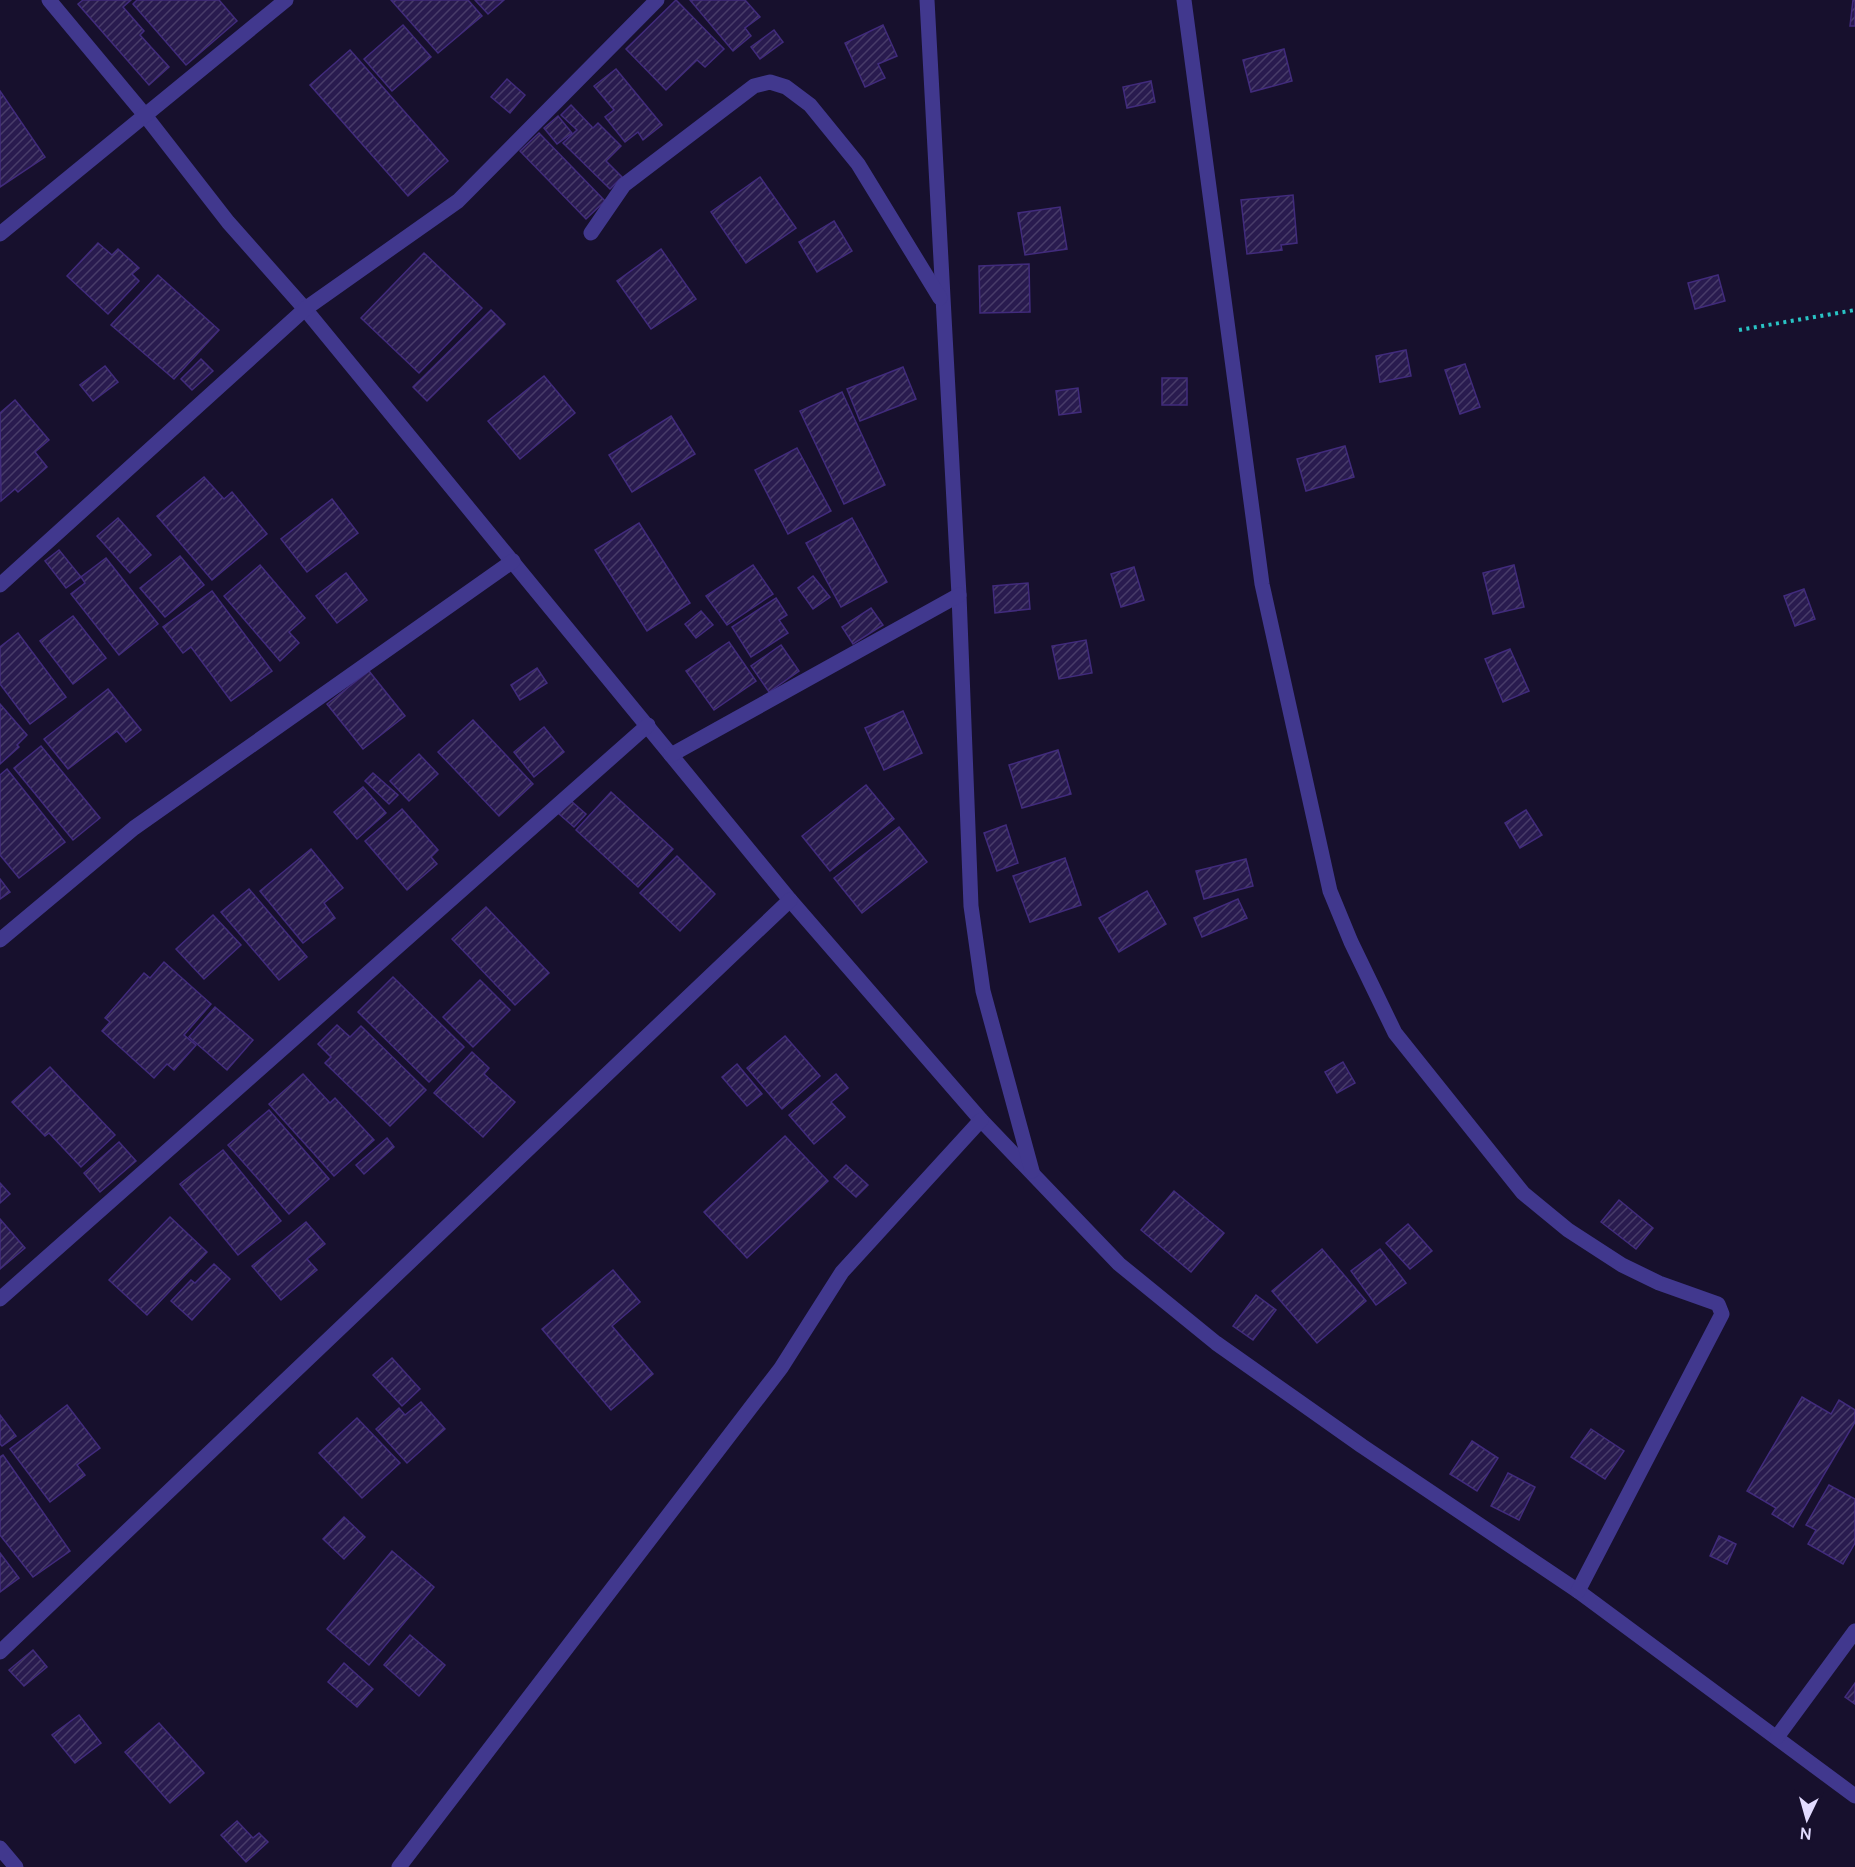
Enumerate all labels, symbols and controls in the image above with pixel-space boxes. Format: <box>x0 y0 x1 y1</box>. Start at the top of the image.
north arrow <box>1777 1789 1837 1849</box>
text: N <box>1799 1822 1812 1845</box>

